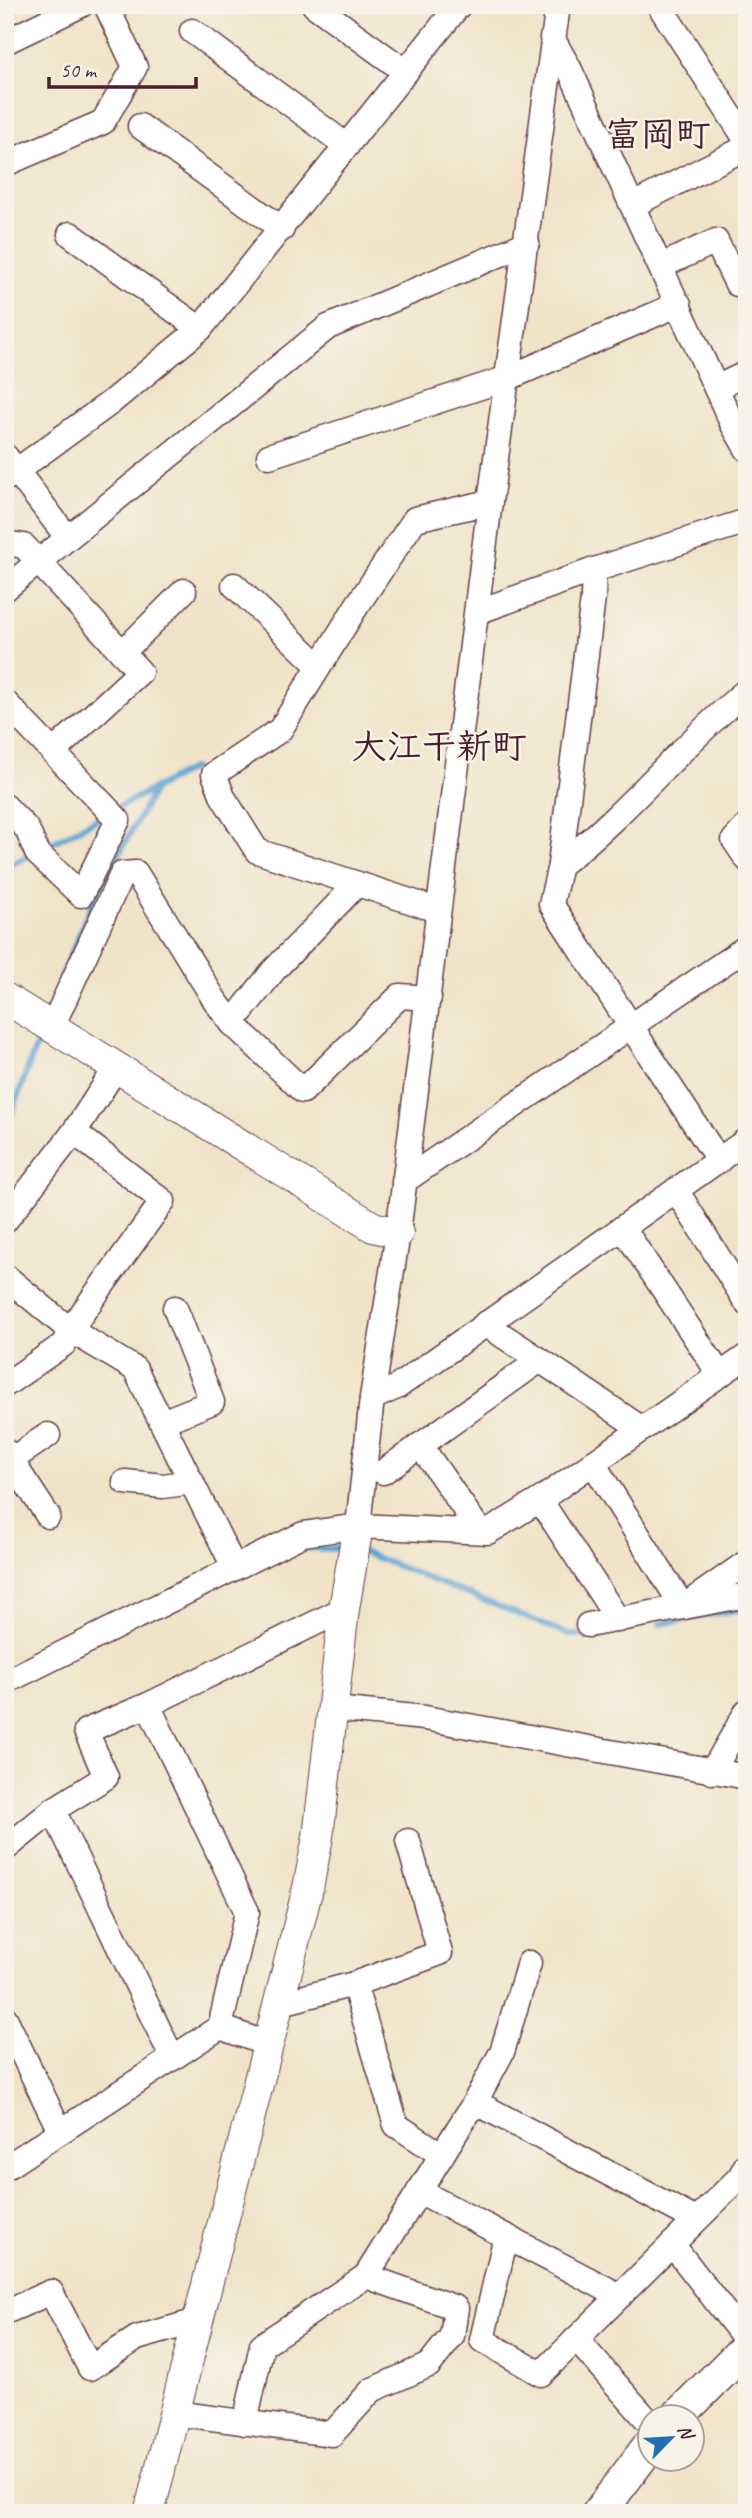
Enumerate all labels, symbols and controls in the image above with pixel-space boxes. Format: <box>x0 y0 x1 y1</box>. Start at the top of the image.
scale bar <box>49 46 196 90</box>
text: 50 m <box>60 57 98 83</box>
district label: 富岡町 <box>605 112 711 157</box>
district label: 大江干新町 <box>351 724 527 769</box>
north arrow <box>636 2402 706 2472</box>
text: N <box>672 2421 700 2445</box>

